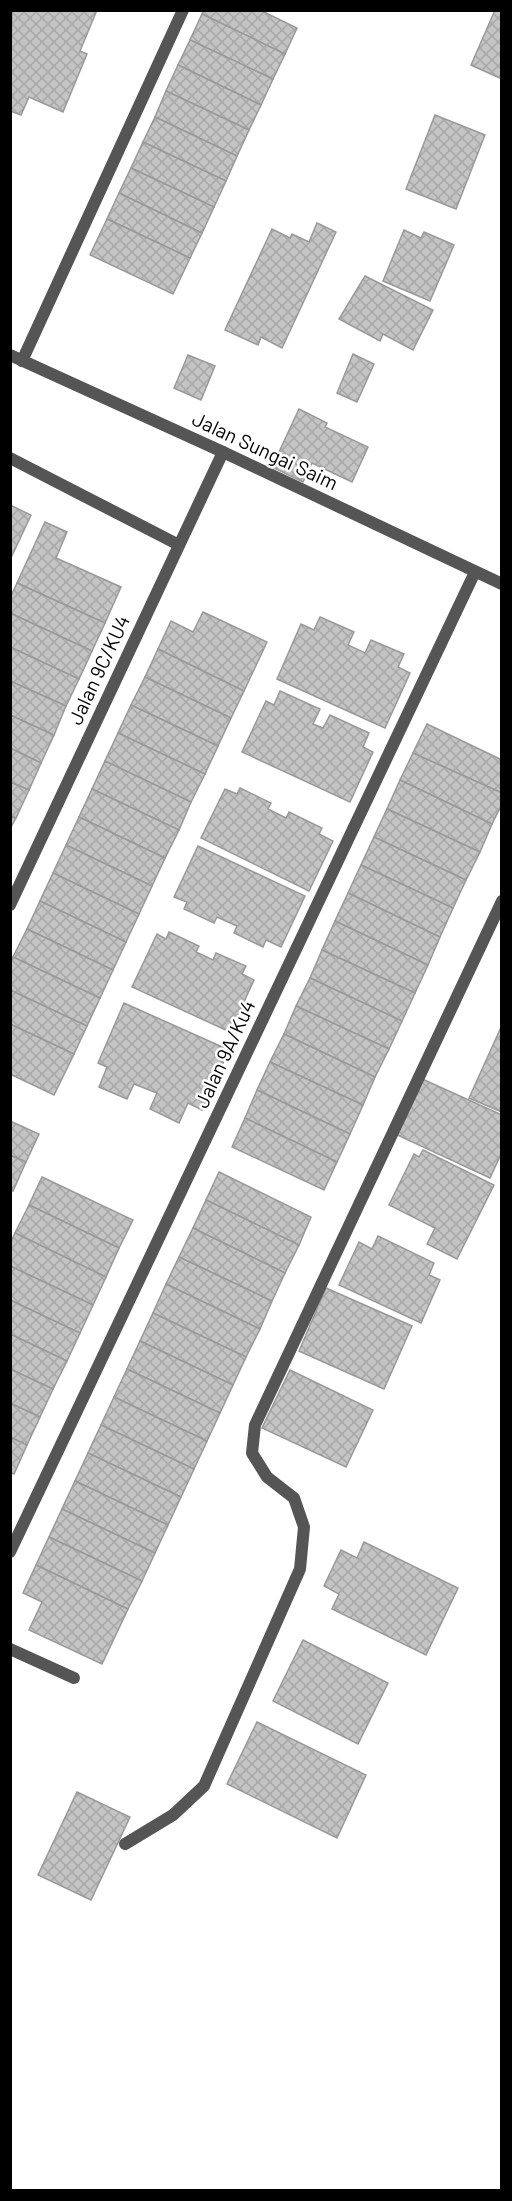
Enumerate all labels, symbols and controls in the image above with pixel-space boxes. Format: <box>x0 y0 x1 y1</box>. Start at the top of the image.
street label: Jalan Sungai Saim <box>189 406 342 494</box>
street label: Jalan 9C/KU4 <box>62 611 134 728</box>
street label: Jalan 9A/Ku4 <box>189 996 260 1111</box>

